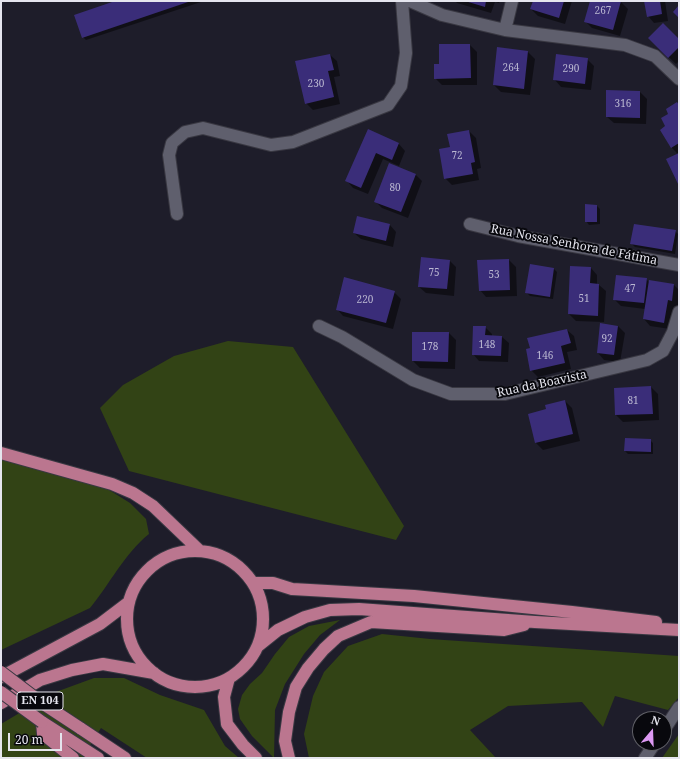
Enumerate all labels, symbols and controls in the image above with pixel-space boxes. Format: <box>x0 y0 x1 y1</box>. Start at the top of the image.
house number: 267 <box>595 5 611 17</box>
house number: 264 <box>503 62 519 74</box>
house number: 290 <box>563 63 579 75</box>
house number: 230 <box>308 78 324 90</box>
house number: 316 <box>615 98 631 110</box>
house number: 72 <box>451 150 463 162</box>
house number: 80 <box>389 182 401 194</box>
street label: Rua Nossa Senhora de Fátima <box>490 222 658 268</box>
house number: 75 <box>428 267 440 279</box>
house number: 53 <box>488 269 500 281</box>
house number: 47 <box>624 283 636 295</box>
house number: 51 <box>578 293 590 305</box>
house number: 220 <box>357 294 373 306</box>
house number: 92 <box>601 333 613 345</box>
house number: 148 <box>479 339 495 351</box>
house number: 178 <box>422 341 438 353</box>
house number: 146 <box>537 350 553 362</box>
street label: Rua da Boavista <box>496 367 588 401</box>
house number: 81 <box>627 395 639 407</box>
road number: EN 104 <box>17 692 63 710</box>
north arrow <box>632 711 672 751</box>
text: N <box>649 712 662 729</box>
scale bar <box>10 725 64 751</box>
text: 20 m <box>15 731 43 748</box>

